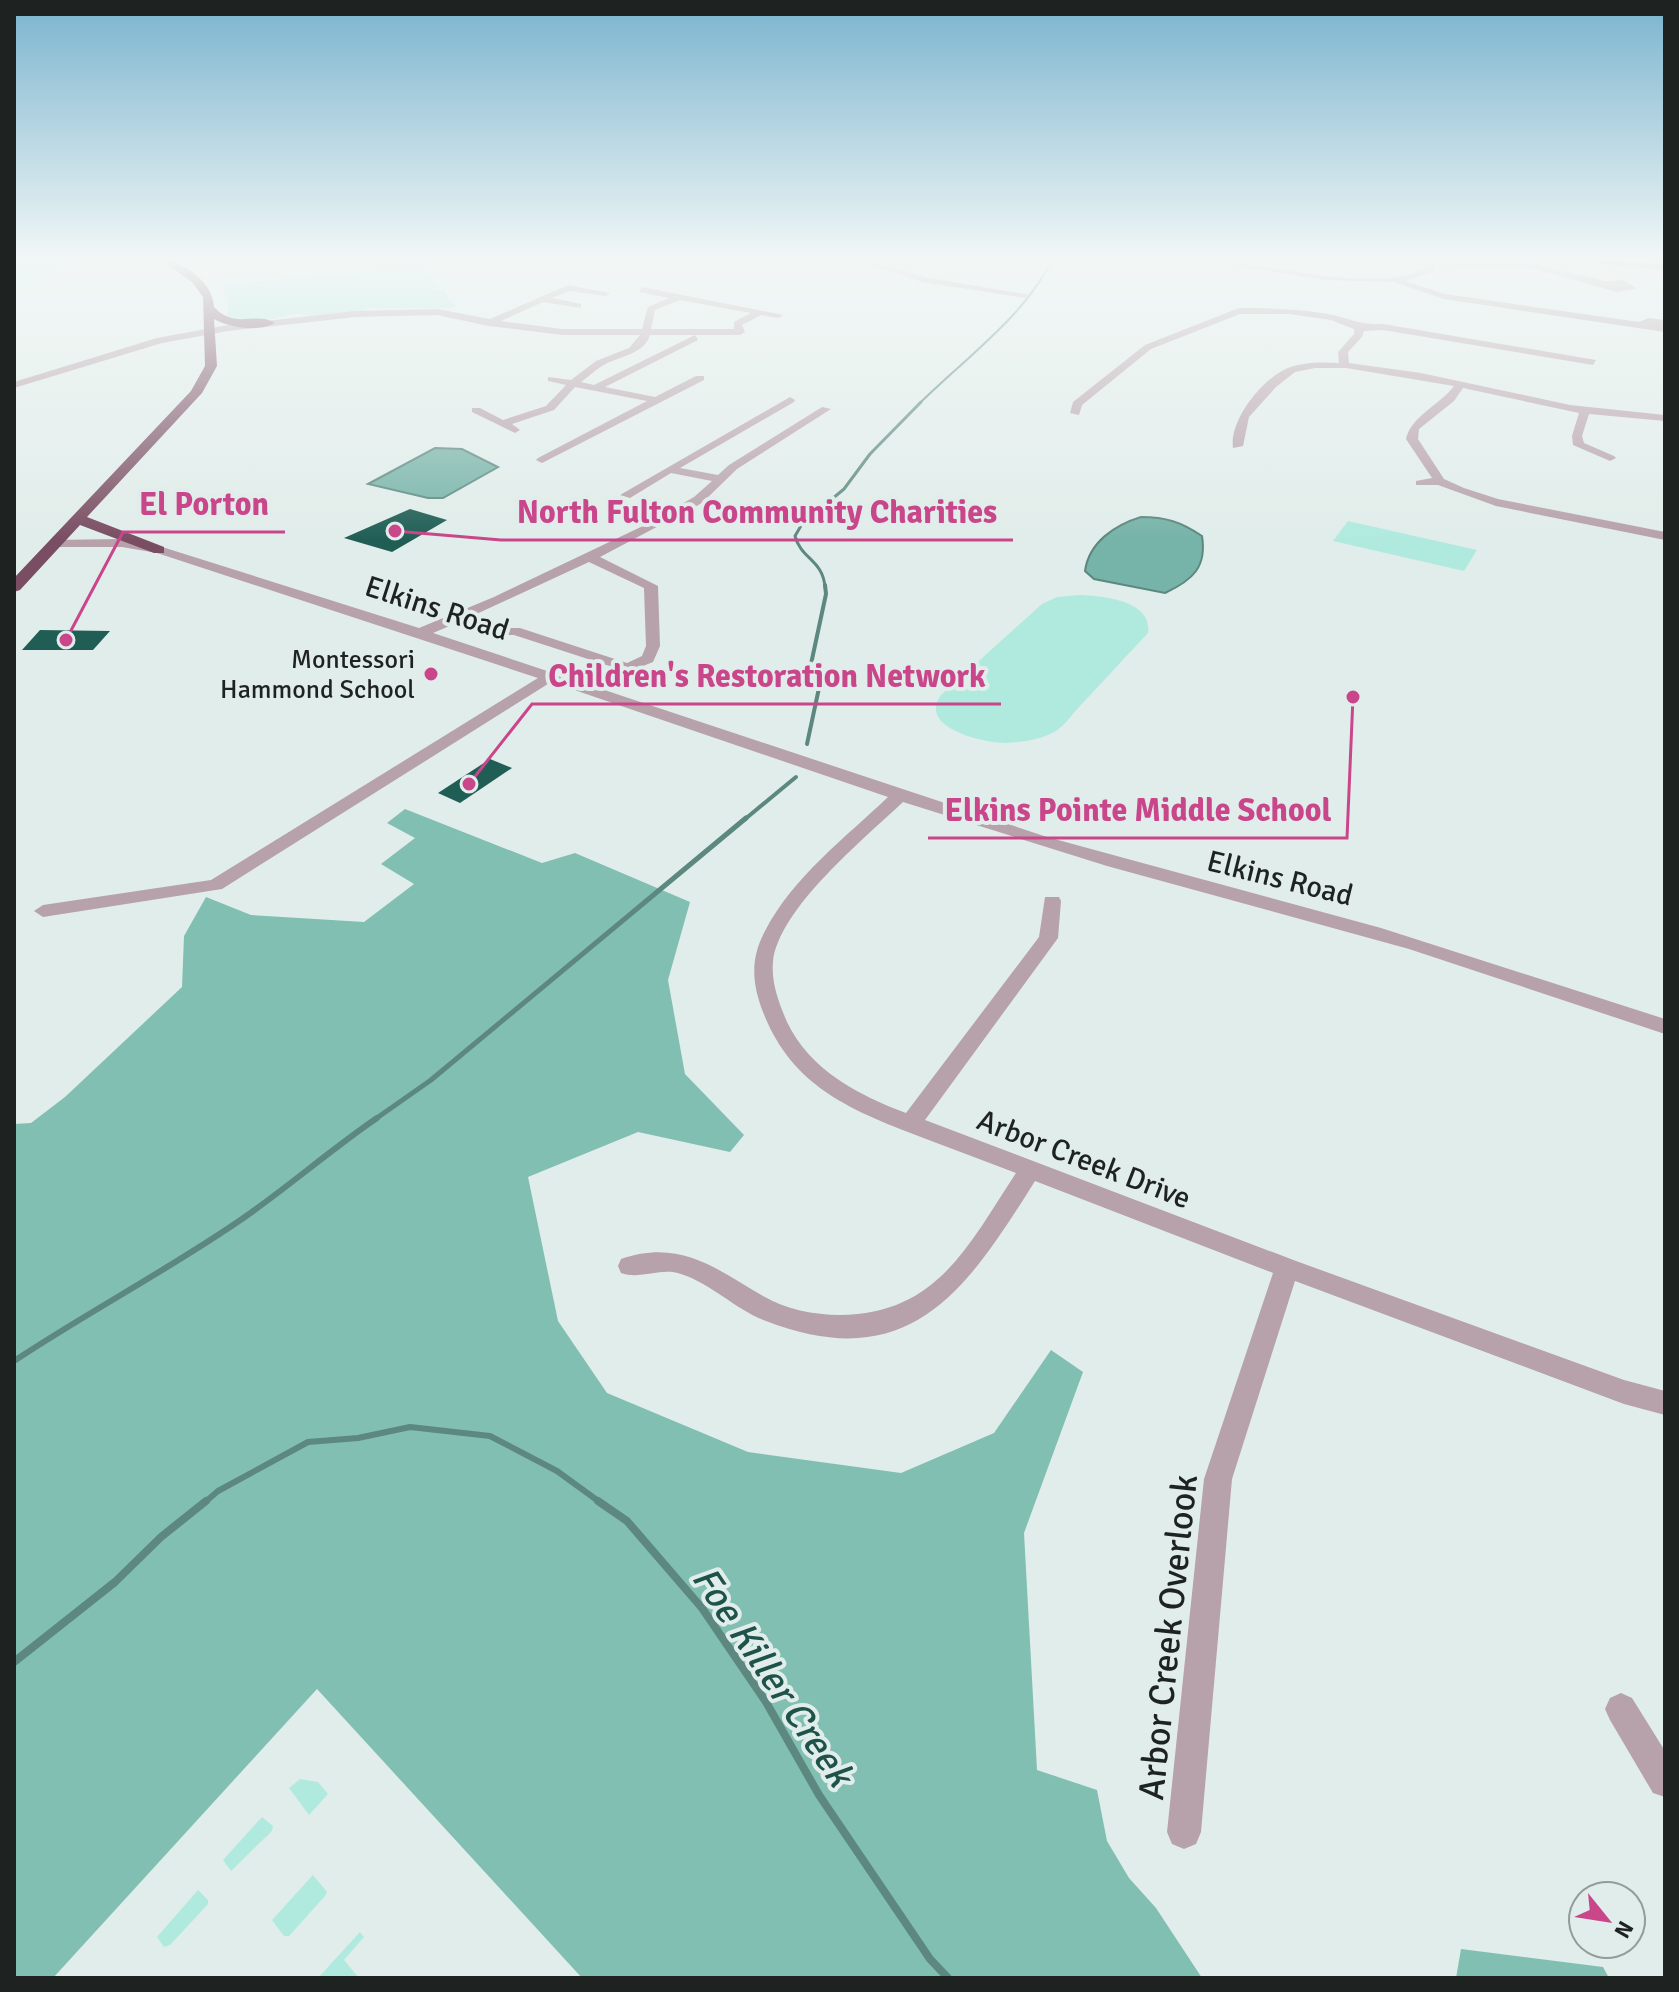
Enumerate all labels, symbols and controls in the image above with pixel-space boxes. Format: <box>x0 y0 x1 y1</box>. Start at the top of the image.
callout: El Porton <box>123 476 285 532</box>
callout: North Fulton Community Charities <box>501 484 1013 540</box>
text: El Porton <box>139 485 269 524</box>
text: North Fulton Community Charities <box>517 493 997 532</box>
street label: Elkins Road <box>360 568 513 649</box>
place label: Montessori Hammond School <box>220 644 415 706</box>
callout: Children's Restoration Network <box>532 648 1001 704</box>
text: Children's Restoration Network <box>548 657 986 696</box>
marker: Montessori Hammond School <box>422 665 440 683</box>
callout: Elkins Pointe Middle School <box>928 782 1347 838</box>
text: Elkins Pointe Middle School <box>945 791 1331 830</box>
street label: Elkins Road <box>1203 843 1357 914</box>
street label: Arbor Creek Drive <box>972 1102 1196 1217</box>
street label: Arbor Creek Overlook <box>1129 1472 1208 1802</box>
water label: Foe Killer Creek <box>682 1557 865 1798</box>
north arrow <box>1567 1880 1647 1960</box>
text: N <box>1608 1916 1639 1943</box>

